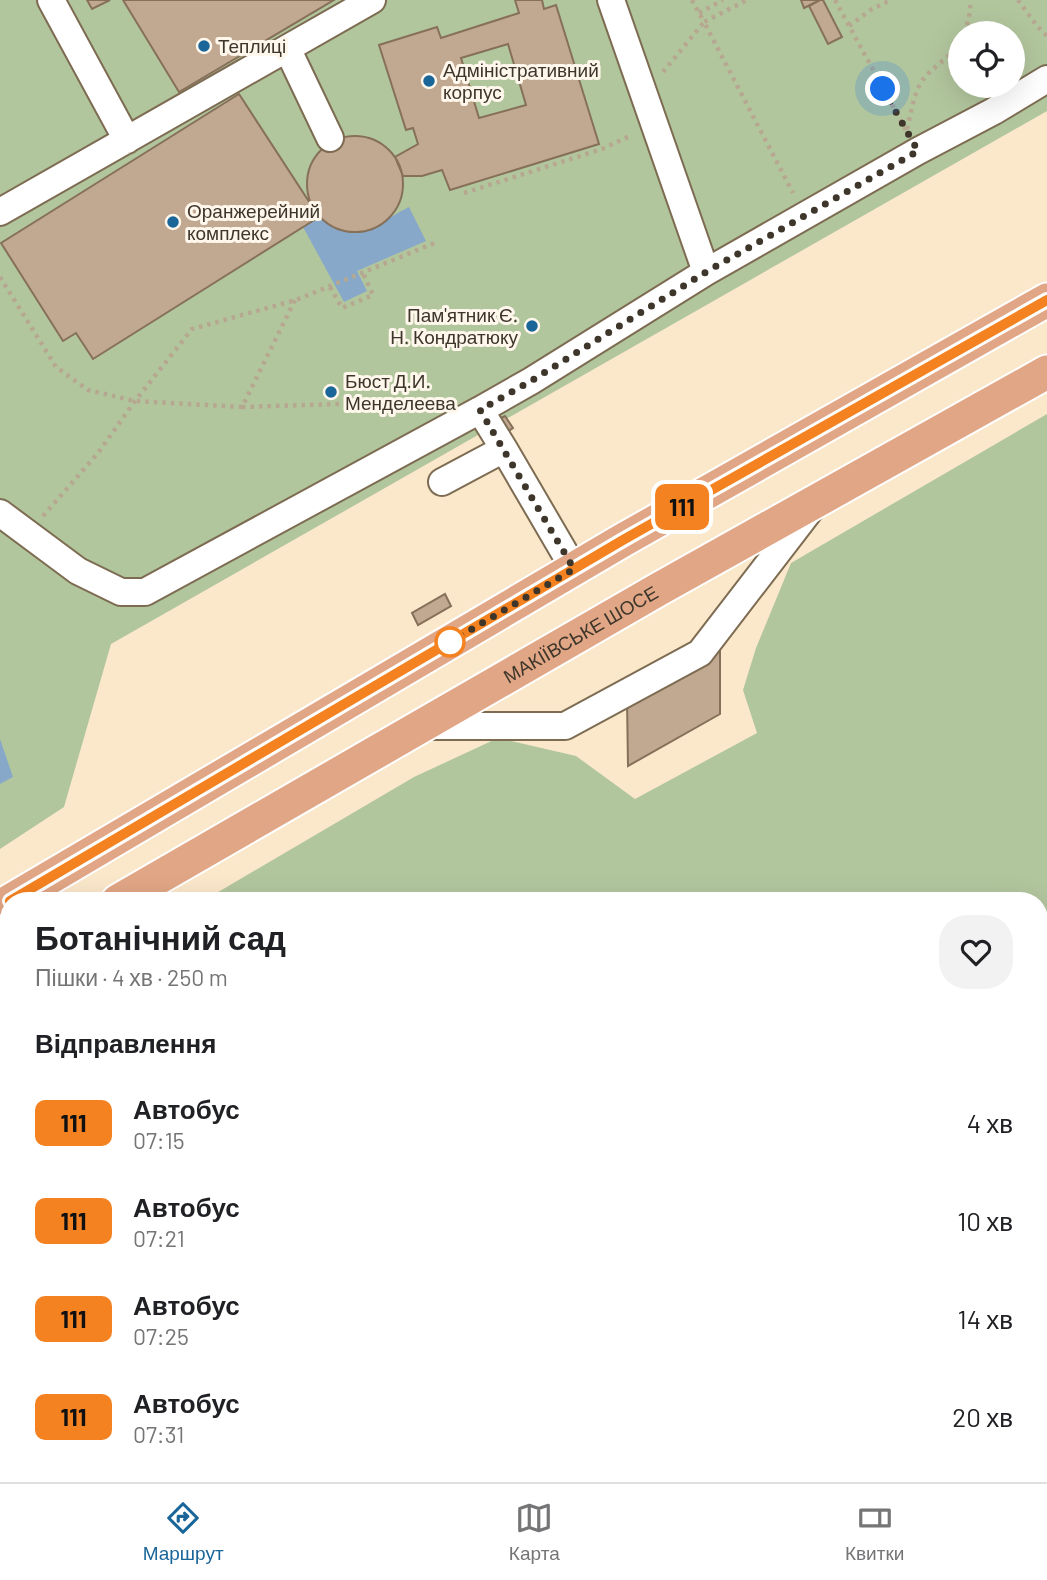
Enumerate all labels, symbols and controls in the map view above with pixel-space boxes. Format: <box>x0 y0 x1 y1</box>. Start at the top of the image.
map controls <box>948 21 1025 98</box>
button: locate <box>948 21 1025 98</box>
place label: Теплиці <box>218 34 286 57</box>
marker: Теплиці <box>196 38 212 54</box>
place label: Адміністративний корпус <box>443 58 599 103</box>
your location <box>865 71 900 106</box>
marker: Адміністративний корпус <box>421 73 437 89</box>
place label: Оранжерейний комплекс <box>187 199 320 244</box>
marker: Оранжерейний комплекс <box>165 214 181 230</box>
place label: Пам'ятник Є. Н. Кондратюку <box>390 303 518 348</box>
marker: Пам'ятник Є. Н. Кондратюку <box>524 318 540 334</box>
place label: Бюст Д.И. Менделеева <box>345 369 456 414</box>
marker: Бюст Д.И. Менделеева <box>323 384 339 400</box>
line badge: 111 <box>642 484 722 530</box>
text: 111 <box>669 492 695 521</box>
street label: МАКІЇВСЬКЕ ШОСЕ <box>499 580 662 687</box>
unlabelled marker <box>435 627 465 657</box>
button: heart <box>939 915 1013 989</box>
text: Ботанічний сад <box>35 917 286 957</box>
text: Пішки · 4 хв · 250 m <box>35 963 228 991</box>
text: Відправлення <box>35 1027 216 1058</box>
text: Автобус <box>133 1093 240 1124</box>
text: 4 хв <box>967 1107 1013 1138</box>
text: 111 <box>61 1108 86 1137</box>
text: 07:15 <box>133 1126 185 1154</box>
text: Автобус <box>133 1191 240 1222</box>
text: 10 хв <box>957 1205 1013 1236</box>
text: 111 <box>61 1206 86 1235</box>
text: 07:21 <box>133 1224 185 1252</box>
text: Автобус <box>133 1289 240 1320</box>
text: 14 хв <box>958 1303 1013 1334</box>
text: 111 <box>61 1304 86 1333</box>
text: 07:25 <box>133 1322 189 1350</box>
text: Автобус <box>133 1387 240 1418</box>
text: 20 хв <box>952 1401 1013 1432</box>
text: 111 <box>61 1402 86 1431</box>
text: 07:31 <box>133 1420 184 1448</box>
tab: Маршрут <box>143 1499 224 1565</box>
tab: Карта <box>509 1499 560 1565</box>
tab: Квитки <box>845 1499 904 1565</box>

